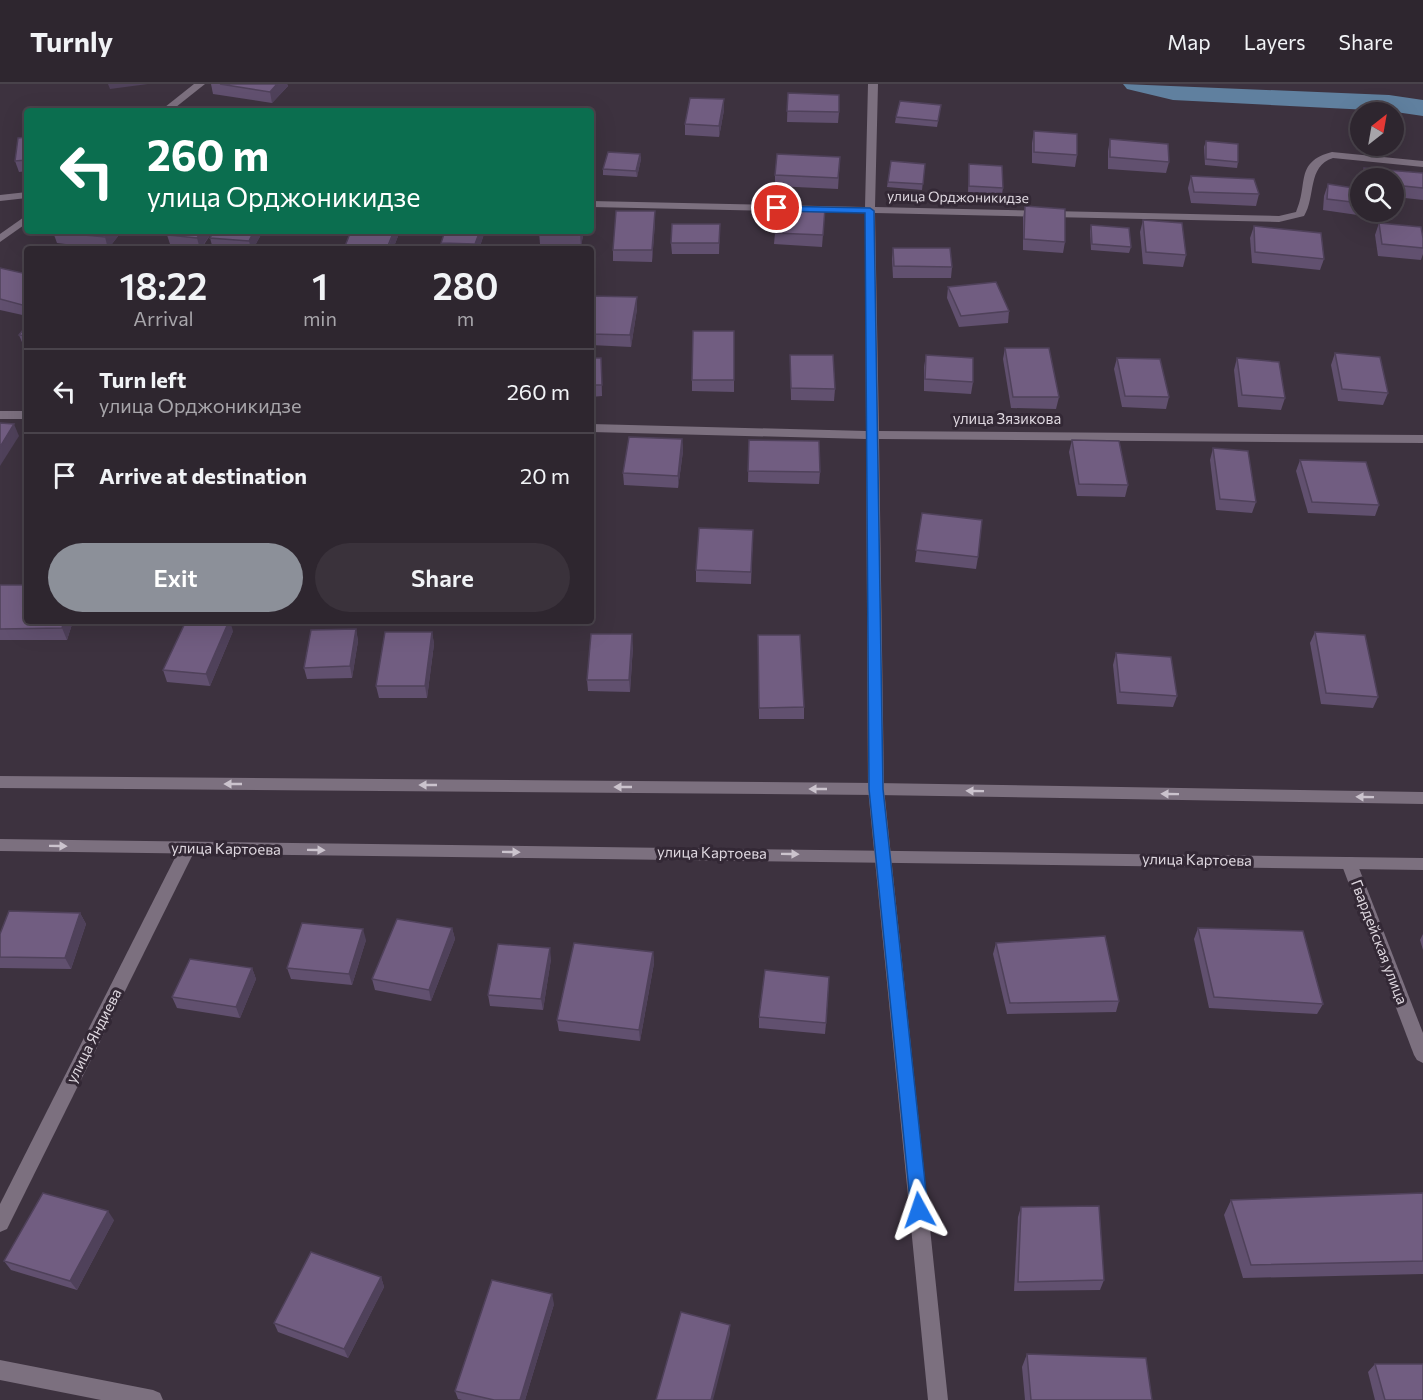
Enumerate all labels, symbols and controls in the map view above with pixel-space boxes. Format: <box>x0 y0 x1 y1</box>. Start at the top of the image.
text: Turnly <box>30 24 113 58</box>
text: Map <box>1167 29 1211 54</box>
text: Layers <box>1244 29 1306 54</box>
text: Share <box>1339 29 1393 54</box>
north arrow <box>1350 102 1404 156</box>
map controls <box>1350 102 1404 222</box>
text: 260 m <box>147 128 269 180</box>
icon: left <box>48 132 126 210</box>
button: search <box>1350 168 1404 222</box>
text: улица Орджоникидзе <box>147 180 421 213</box>
pin <box>751 182 802 233</box>
street label: улица Орджоникидзе <box>887 187 1029 206</box>
icon: arrive <box>760 191 793 224</box>
text: 18:22 <box>119 263 207 307</box>
text: 1 <box>312 263 328 307</box>
text: 280 <box>432 263 498 307</box>
text: Arrival <box>133 306 194 330</box>
text: min <box>303 306 337 330</box>
text: m <box>457 306 474 330</box>
text: Turn left <box>99 366 186 393</box>
icon: left <box>48 375 81 408</box>
text: 260 m <box>507 378 570 405</box>
text: улица Орджоникидзе <box>99 393 302 417</box>
street label: улица Зязикова <box>953 409 1061 427</box>
icon: arrive <box>48 459 81 492</box>
text: Arrive at destination <box>99 462 307 489</box>
text: 20 m <box>520 462 570 489</box>
button: Exit <box>48 543 303 612</box>
button: Share <box>315 543 570 612</box>
one-way arrow <box>223 779 242 789</box>
one-way arrow <box>418 781 437 790</box>
one-way arrow <box>613 782 632 792</box>
one-way arrow <box>808 784 827 793</box>
one-way arrow <box>965 786 984 795</box>
one-way arrow <box>1160 789 1179 799</box>
one-way arrow <box>1355 792 1374 802</box>
street label: улица Картоева <box>171 838 281 858</box>
one-way arrow <box>49 841 68 851</box>
street label: улица Картоева <box>657 842 767 862</box>
one-way arrow <box>307 845 326 854</box>
one-way arrow <box>502 847 521 856</box>
one-way arrow <box>781 849 800 859</box>
street label: улица Картоева <box>1142 849 1252 869</box>
street label: Гвардейская улица <box>1348 877 1412 1007</box>
street label: улица Яндиева <box>62 985 125 1086</box>
position arrow <box>887 1178 951 1242</box>

